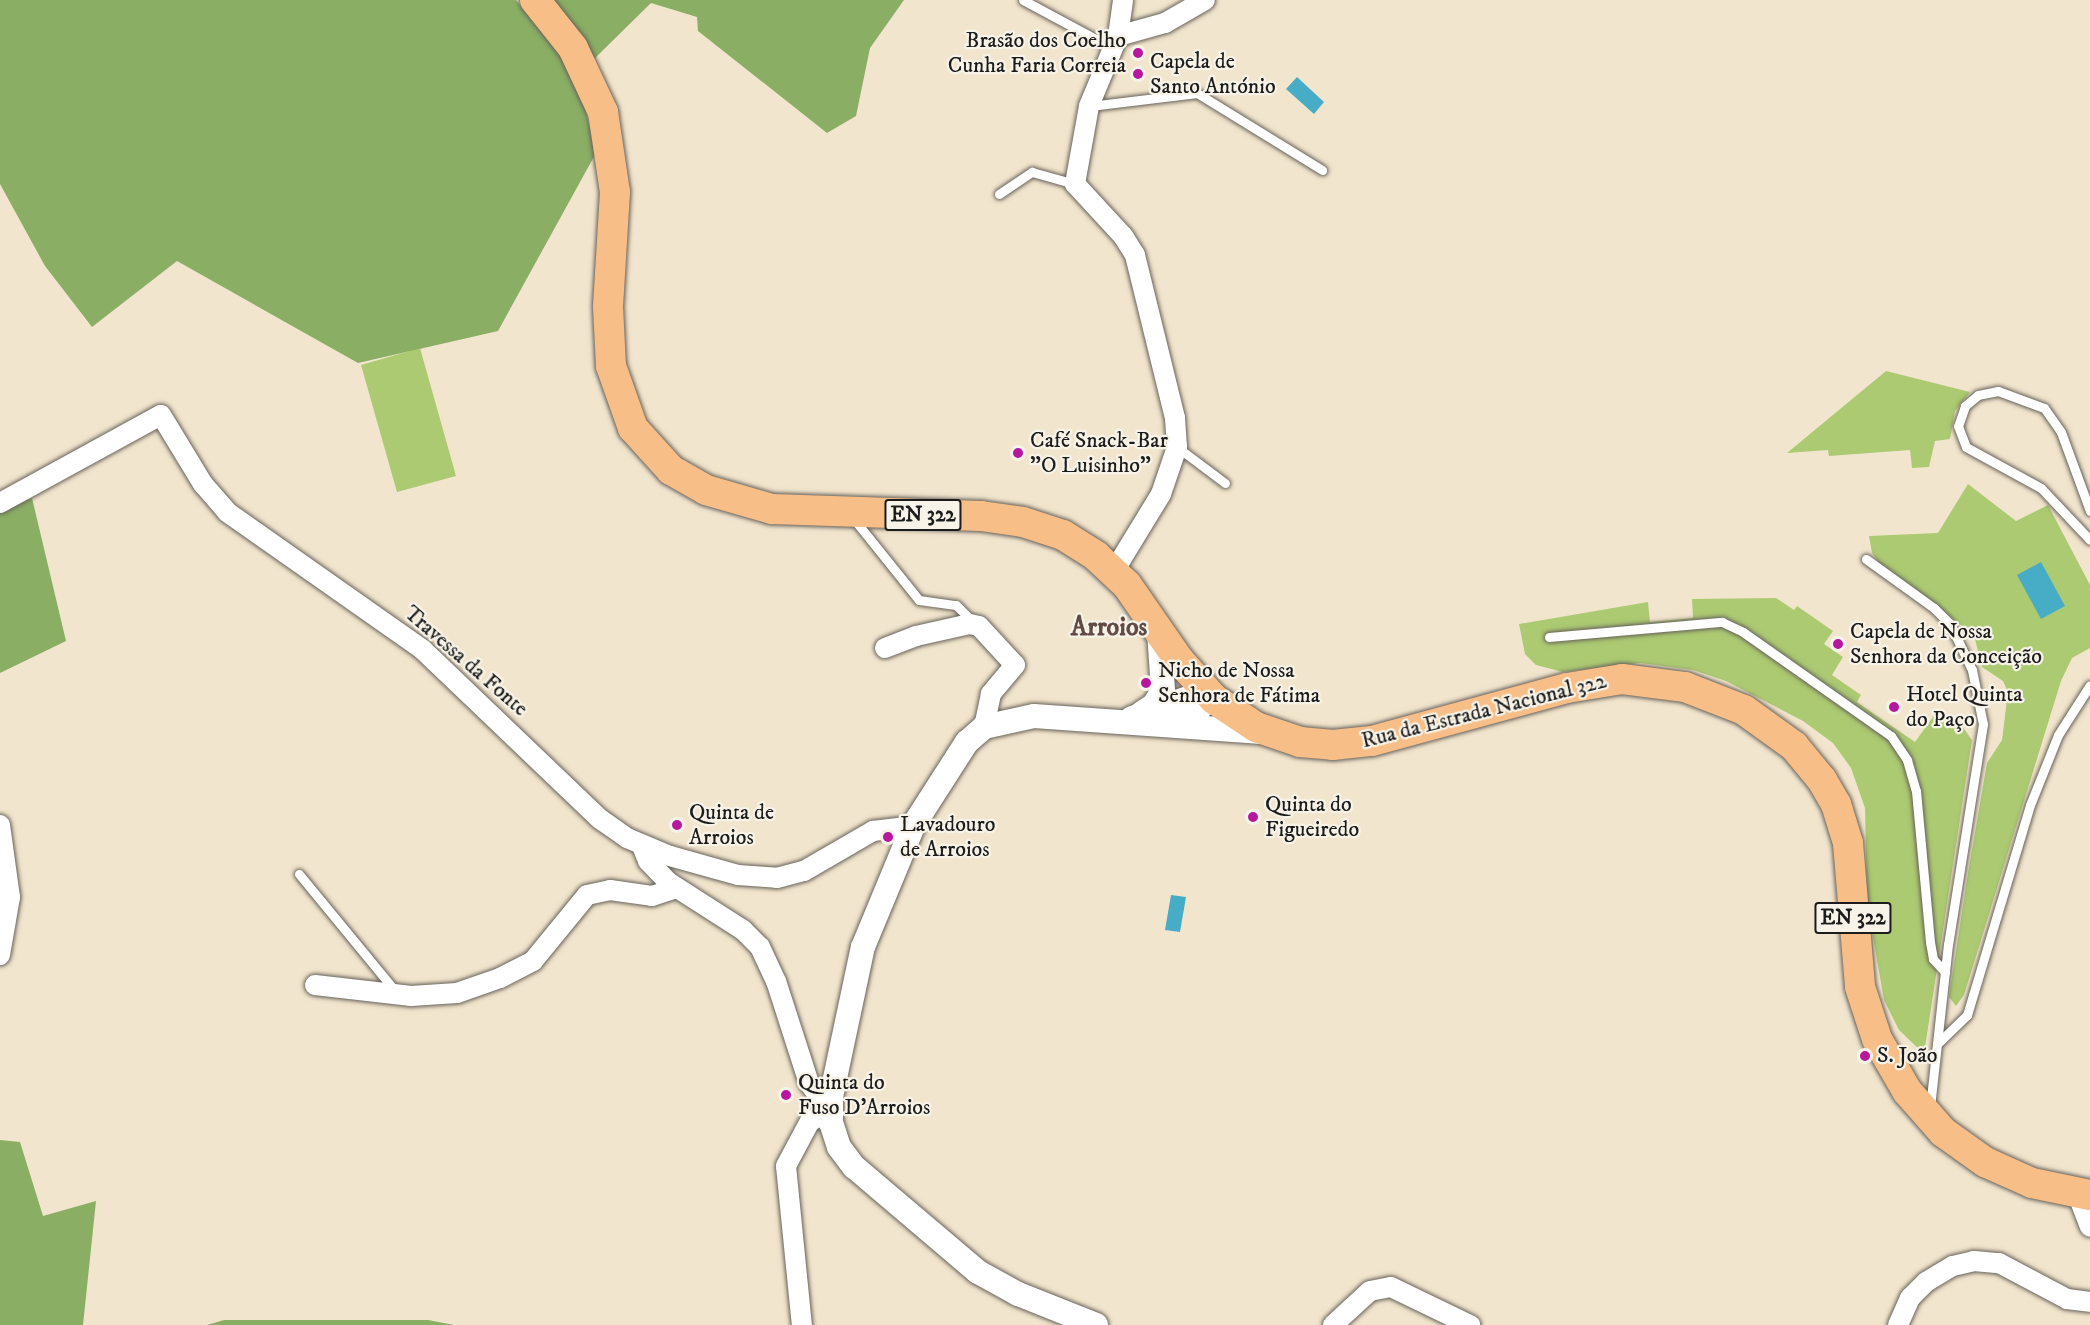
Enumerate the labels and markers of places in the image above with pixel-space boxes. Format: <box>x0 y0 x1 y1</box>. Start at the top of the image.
place label: Brasão dos Coelho Cunha Faria Correia <box>948 27 1126 78</box>
marker: Brasão dos Coelho Cunha Faria Correia <box>1131 46 1145 60</box>
place label: Capela de Santo António <box>1150 48 1276 100</box>
marker: Capela de Santo António <box>1131 67 1145 81</box>
place label: Café Snack-Bar "O Luisinho" <box>1030 427 1168 478</box>
marker: Café Snack-Bar "O Luisinho" <box>1011 446 1025 460</box>
place label: Capela de Nossa Senhora da Conceição <box>1850 618 2042 670</box>
marker: Capela de Nossa Senhora da Conceição <box>1831 637 1845 651</box>
place label: Nicho de Nossa Senhora de Fátima <box>1158 657 1320 708</box>
marker: Nicho de Nossa Senhora de Fátima <box>1139 676 1153 690</box>
place label: Hotel Quinta do Paço <box>1906 681 2023 732</box>
marker: Hotel Quinta do Paço <box>1887 700 1901 714</box>
place label: Quinta do Figueiredo <box>1265 791 1359 842</box>
place label: Quinta de Arroios <box>689 799 774 850</box>
marker: Quinta do Figueiredo <box>1246 810 1260 824</box>
place label: Lavadouro de Arroios <box>900 811 995 862</box>
marker: Quinta de Arroios <box>670 818 684 832</box>
marker: Lavadouro de Arroios <box>881 830 895 844</box>
place label: S. João <box>1877 1043 1938 1069</box>
marker: S. João <box>1858 1049 1872 1063</box>
place label: Quinta do Fuso D'Arroios <box>798 1069 930 1120</box>
marker: Quinta do Fuso D'Arroios <box>779 1088 793 1102</box>

